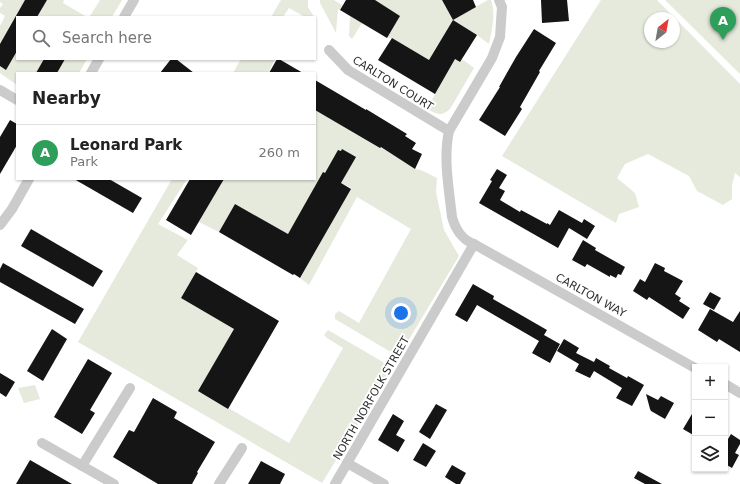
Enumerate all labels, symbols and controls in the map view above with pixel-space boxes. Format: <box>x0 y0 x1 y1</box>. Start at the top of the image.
pin: A <box>710 7 736 40</box>
north arrow <box>644 12 680 48</box>
search box <box>16 16 316 60</box>
icon: search <box>30 27 52 49</box>
text: Search here <box>62 29 152 47</box>
street label: CARLTON COURT <box>350 53 436 114</box>
text: Nearby <box>32 88 101 108</box>
text: Leonard Park <box>70 136 182 154</box>
text: A <box>40 145 50 160</box>
text: 260 m <box>258 145 300 160</box>
text: Park <box>70 154 98 169</box>
street label: CARLTON WAY <box>553 271 628 320</box>
your location <box>391 303 411 323</box>
street label: NORTH NORFOLK STREET <box>331 334 412 462</box>
map controls <box>692 364 728 472</box>
button: + <box>692 364 728 400</box>
button: − <box>692 400 728 436</box>
button: layers <box>692 436 728 472</box>

